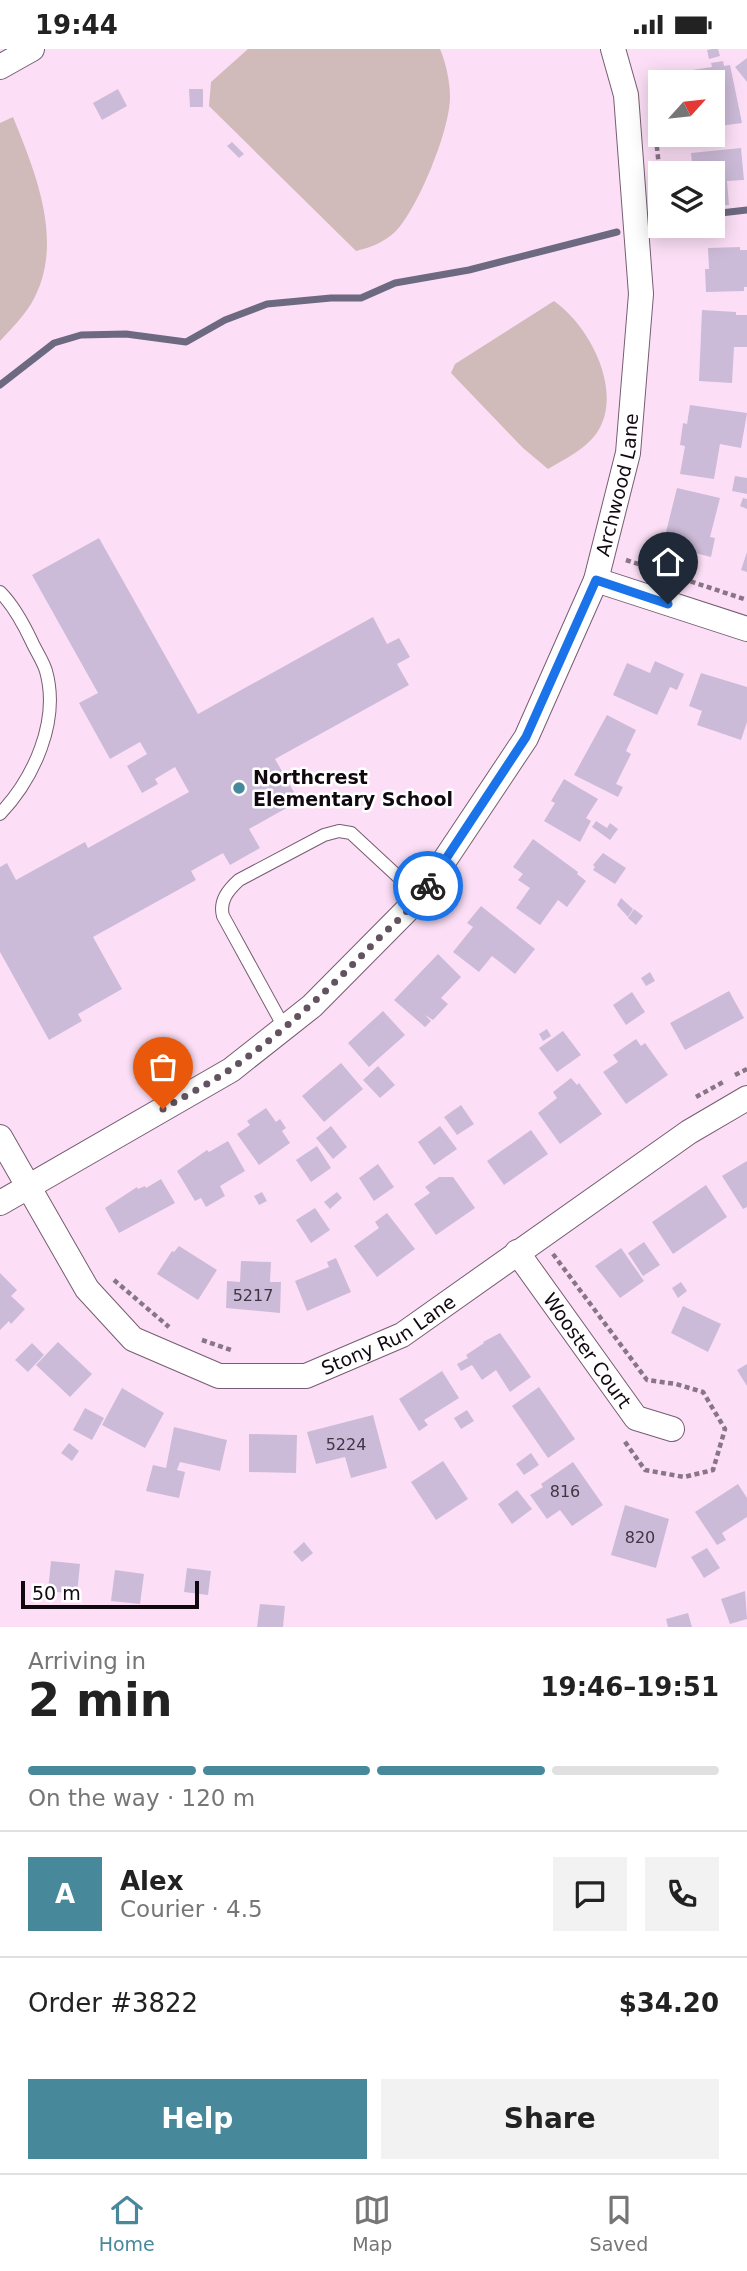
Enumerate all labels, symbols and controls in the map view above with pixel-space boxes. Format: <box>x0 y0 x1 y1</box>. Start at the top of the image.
text: 19:44 <box>35 10 118 40</box>
north arrow <box>648 70 724 147</box>
map controls <box>648 70 725 238</box>
button: layers <box>648 161 725 238</box>
street label: Archwood Lane <box>591 412 642 558</box>
pin <box>638 532 698 604</box>
icon: home <box>649 543 687 581</box>
place label: Northcrest Elementary School <box>253 766 453 810</box>
marker: Northcrest Elementary School <box>231 780 247 796</box>
courier <box>393 851 463 921</box>
icon: bike <box>409 867 447 905</box>
pin <box>133 1037 193 1109</box>
icon: bag <box>144 1048 182 1086</box>
house number: 5217 <box>233 1286 273 1305</box>
street label: Wooster Court <box>539 1289 636 1412</box>
street label: Stony Run Lane <box>318 1290 459 1379</box>
house number: 5224 <box>326 1435 366 1454</box>
house number: 816 <box>550 1482 580 1501</box>
house number: 820 <box>625 1528 655 1547</box>
scale bar <box>21 1578 200 1610</box>
text: 50 m <box>32 1582 81 1604</box>
text: Arriving in <box>28 1648 146 1674</box>
text: 19:46–19:51 <box>540 1672 719 1702</box>
text: 2 min <box>28 1673 172 1727</box>
text: On the way · 120 m <box>28 1785 255 1811</box>
button: chat <box>553 1857 627 1931</box>
button: phone <box>645 1857 719 1931</box>
text: Alex <box>120 1866 183 1896</box>
text: A <box>55 1879 75 1909</box>
text: Courier · 4.5 <box>120 1896 263 1922</box>
text: Order #3822 <box>28 1988 198 2018</box>
text: $34.20 <box>619 1988 719 2018</box>
button: Help <box>28 2079 367 2159</box>
button: Share <box>381 2079 719 2159</box>
tab: Home <box>99 2191 155 2255</box>
tab: Map <box>352 2191 392 2255</box>
tab: Saved <box>590 2191 648 2255</box>

